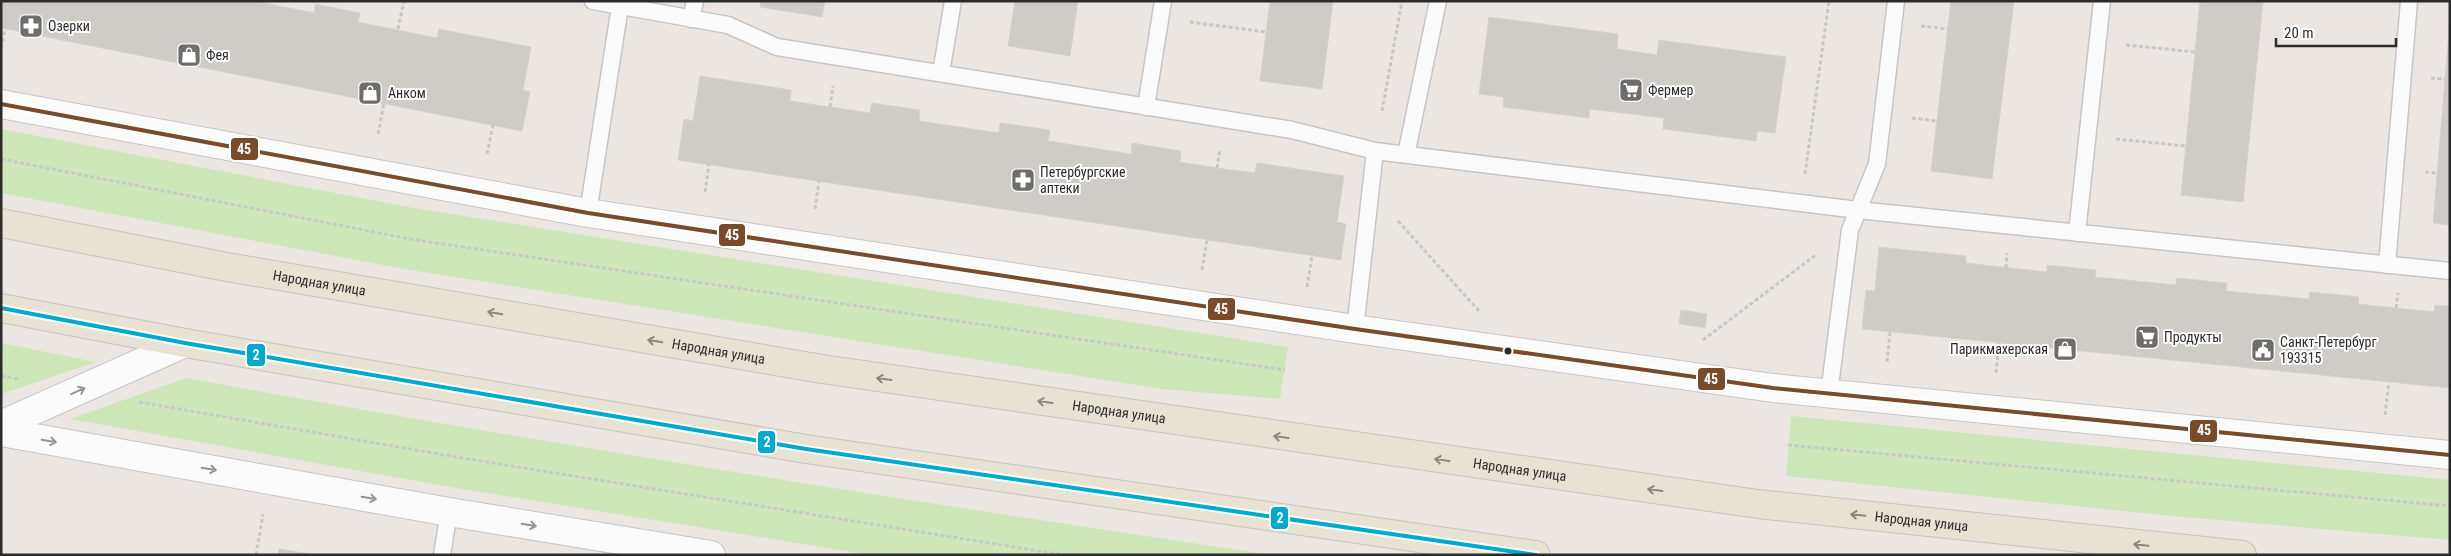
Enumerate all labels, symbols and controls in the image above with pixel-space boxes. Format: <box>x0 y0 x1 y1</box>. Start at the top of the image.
pharmacy icon: Озерки <box>18 13 44 39</box>
scale bar <box>2276 15 2396 47</box>
place label: Озерки <box>48 18 90 34</box>
text: 20 m <box>2284 24 2314 42</box>
shop icon: Фея <box>176 42 202 68</box>
place label: Фея <box>206 47 229 63</box>
supermarket icon: Фермер <box>1618 77 1644 103</box>
shop icon: Анком <box>357 80 383 106</box>
place label: Фермер <box>1648 82 1694 98</box>
place label: Анком <box>388 85 426 101</box>
line badge: 45 <box>230 137 259 161</box>
text: 45 <box>237 141 251 157</box>
place label: Петербургские аптеки <box>1040 164 1126 196</box>
pharmacy icon: Петербургские аптеки <box>1010 167 1036 193</box>
line badge: 45 <box>718 223 746 247</box>
text: 45 <box>725 227 739 243</box>
street label: Народная улица <box>272 267 367 299</box>
line badge: 45 <box>1207 297 1236 321</box>
text: 45 <box>1214 301 1228 317</box>
one-way arrow <box>487 308 503 318</box>
supermarket icon: Продукты <box>2134 324 2160 350</box>
place label: Продукты <box>2164 329 2222 345</box>
place label: Санкт-Петербург 193315 <box>2280 334 2377 366</box>
one-way arrow <box>647 335 663 345</box>
street label: Народная улица <box>671 335 766 367</box>
shop icon: Парикмахерская <box>2052 336 2078 362</box>
public building icon: Санкт-Петербург 193315 <box>2250 337 2276 363</box>
place label: Парикмахерская <box>1950 341 2048 357</box>
line badge: 2 <box>246 343 266 367</box>
unlabelled marker <box>1503 346 1513 356</box>
text: 2 <box>252 347 260 363</box>
line badge: 45 <box>1697 367 1726 391</box>
text: 45 <box>1704 371 1718 387</box>
one-way arrow <box>877 373 893 383</box>
one-way arrow <box>70 386 85 395</box>
one-way arrow <box>1037 397 1053 407</box>
street label: Народная улица <box>1071 397 1167 426</box>
line badge: 45 <box>2189 419 2218 443</box>
text: 45 <box>2197 422 2211 438</box>
line badge: 2 <box>757 430 776 454</box>
one-way arrow <box>1273 431 1289 441</box>
text: 2 <box>763 434 771 450</box>
one-way arrow <box>41 436 57 446</box>
one-way arrow <box>1434 455 1450 465</box>
street label: Народная улица <box>1472 455 1568 484</box>
one-way arrow <box>201 465 217 475</box>
one-way arrow <box>1647 485 1663 495</box>
one-way arrow <box>361 493 377 503</box>
line badge: 2 <box>1270 506 1289 530</box>
street label: Народная улица <box>1874 508 1969 534</box>
text: 2 <box>1276 510 1284 526</box>
one-way arrow <box>1850 510 1866 520</box>
one-way arrow <box>521 520 537 530</box>
one-way arrow <box>2133 540 2149 550</box>

